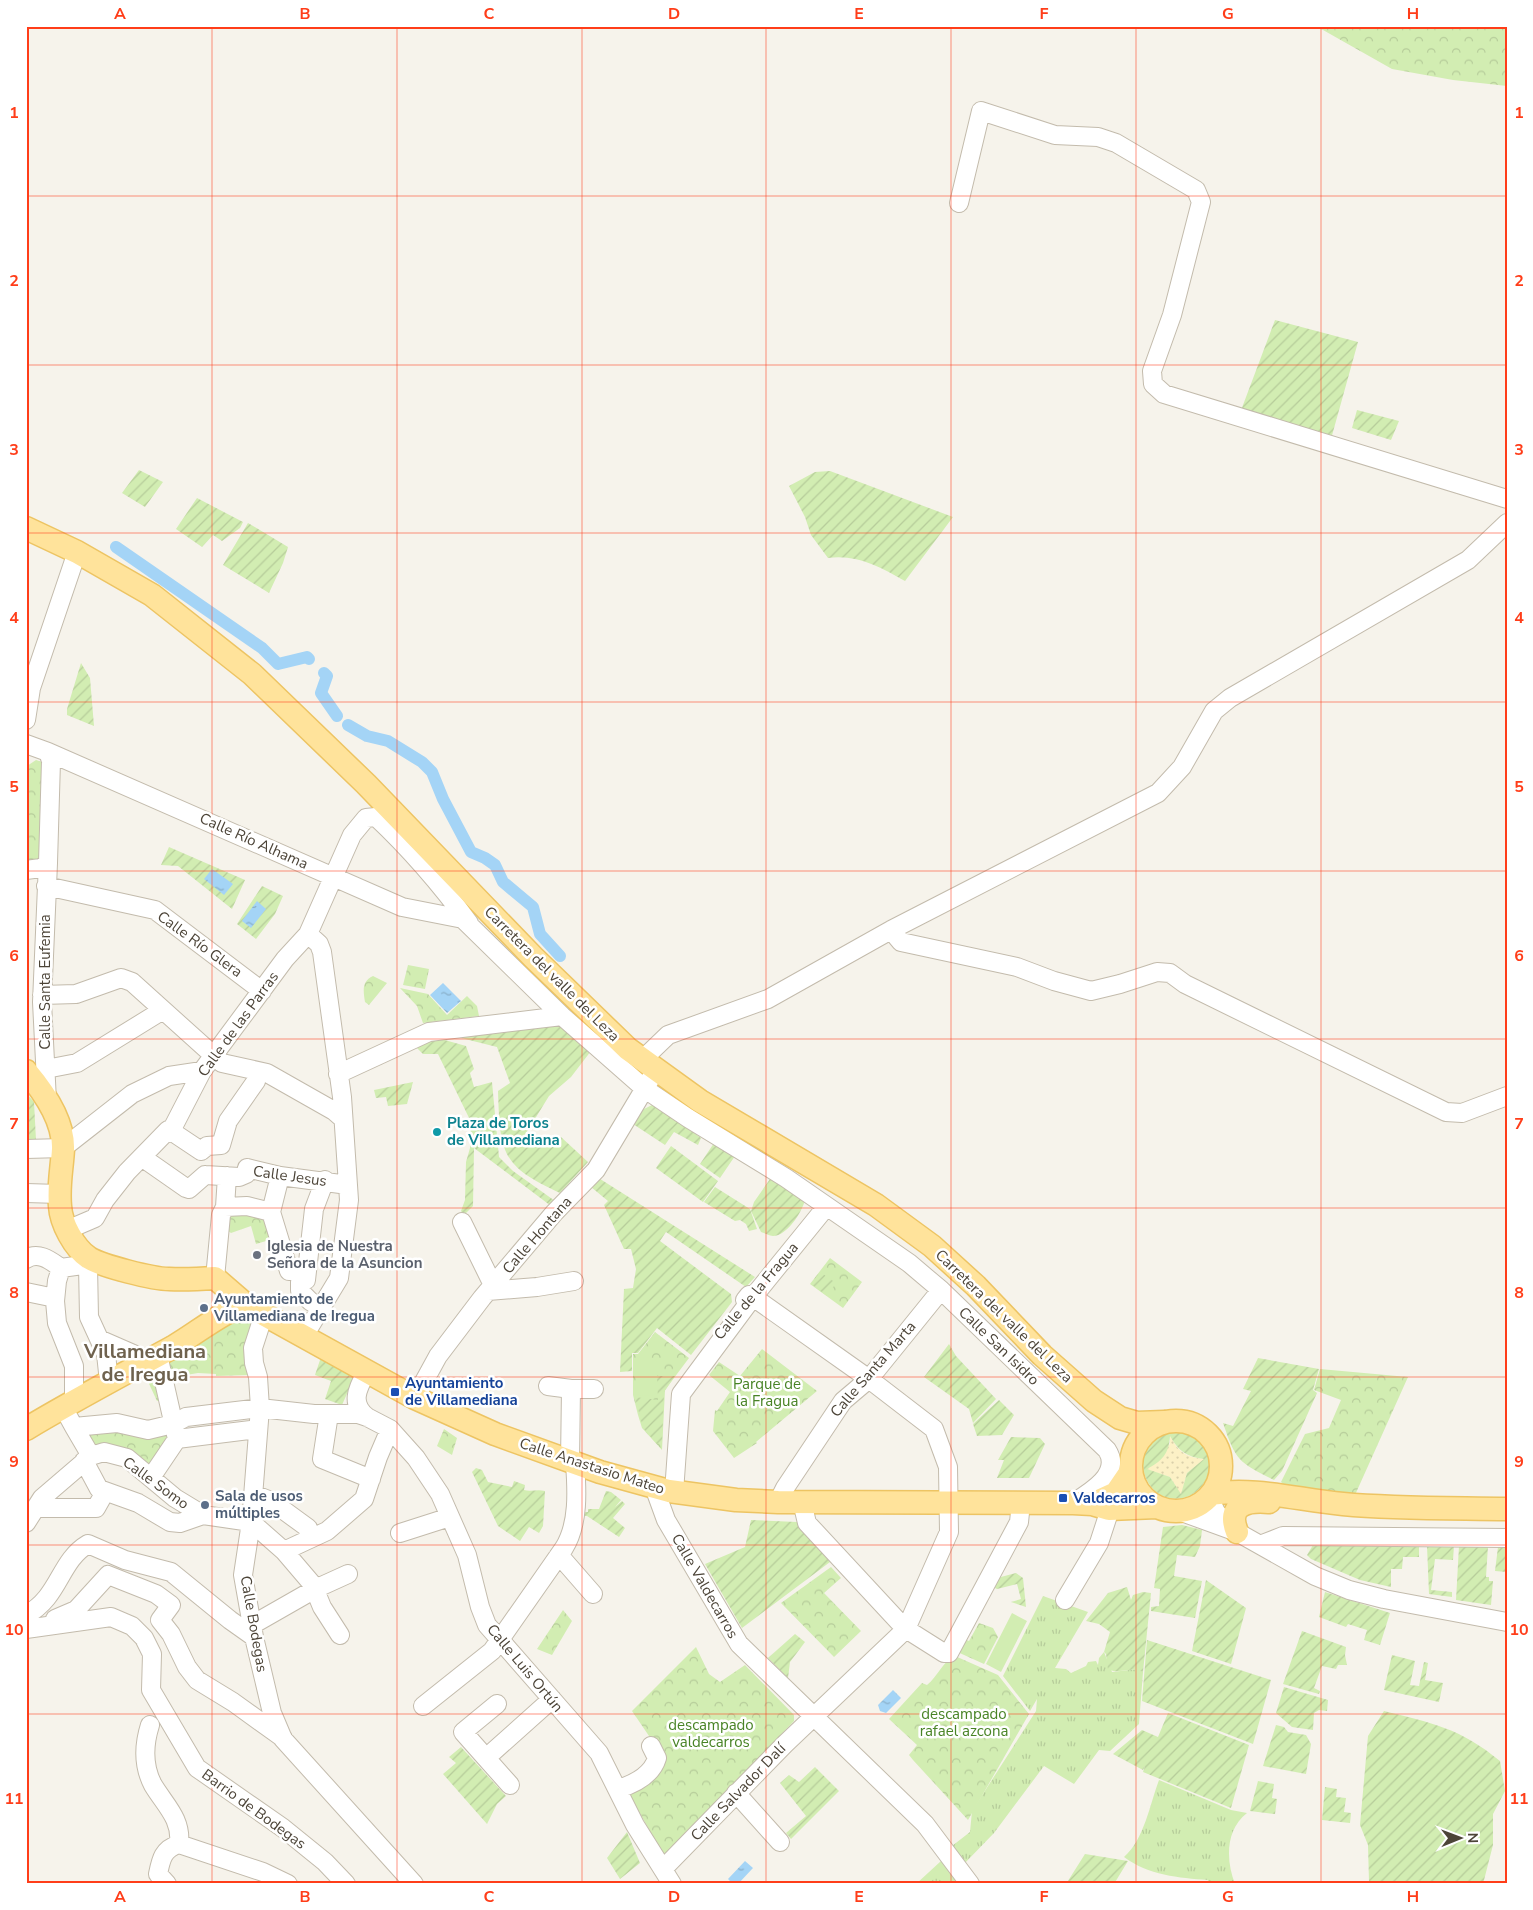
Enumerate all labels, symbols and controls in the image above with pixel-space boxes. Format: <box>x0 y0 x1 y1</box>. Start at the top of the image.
text: A <box>114 3 126 25</box>
text: B <box>299 3 311 25</box>
text: C <box>484 3 495 25</box>
text: D <box>668 3 680 25</box>
text: E <box>854 3 864 25</box>
text: F <box>1040 3 1049 25</box>
text: G <box>1222 3 1234 25</box>
text: H <box>1407 3 1419 25</box>
text: 1 <box>9 102 19 124</box>
text: 1 <box>1514 102 1524 124</box>
text: 2 <box>9 270 19 292</box>
text: 2 <box>1514 270 1524 292</box>
text: 3 <box>9 439 19 461</box>
text: 3 <box>1514 439 1524 461</box>
text: 4 <box>9 607 19 629</box>
text: 4 <box>1514 607 1524 629</box>
text: 5 <box>9 776 19 798</box>
text: 5 <box>1514 776 1524 798</box>
street label: Calle Río Alhama <box>197 808 311 874</box>
street label: Carretera del valle del Leza <box>480 902 624 1046</box>
street label: Calle Río Glera <box>153 906 247 982</box>
street label: Calle Santa Eufemia <box>35 914 55 1050</box>
text: 6 <box>9 945 19 967</box>
text: 6 <box>1514 945 1524 967</box>
street label: Calle de las Parras <box>193 967 283 1081</box>
text: 7 <box>9 1113 19 1135</box>
place label: Plaza de Toros de Villamediana <box>447 1113 560 1150</box>
text: 7 <box>1514 1113 1524 1135</box>
marker: Plaza de Toros de Villamediana <box>431 1126 443 1138</box>
street label: Calle Jesus <box>252 1161 328 1191</box>
street label: Calle Hontana <box>498 1192 576 1278</box>
place label: Iglesia de Nuestra Señora de la Asuncion <box>267 1236 422 1273</box>
street label: Calle de la Fragua <box>709 1238 803 1344</box>
street label: Carretera del valle del Leza <box>931 1245 1077 1387</box>
marker: Iglesia de Nuestra Señora de la Asuncion <box>251 1249 263 1261</box>
text: 8 <box>9 1282 19 1304</box>
text: 8 <box>1514 1282 1524 1304</box>
place label: Ayuntamiento de Villamediana de Iregua <box>213 1289 375 1326</box>
marker: Ayuntamiento de Villamediana de Iregua <box>198 1302 210 1314</box>
street label: Calle San Isidro <box>954 1302 1044 1390</box>
street label: Calle Santa Marta <box>826 1317 920 1421</box>
district label: Villamediana de Iregua <box>83 1338 206 1388</box>
place label: Ayuntamiento de Villamediana <box>405 1373 518 1410</box>
park label: Parque de la Fragua <box>733 1374 801 1411</box>
marker: Ayuntamiento de Villamediana <box>389 1386 401 1398</box>
street label: Calle Anastasio Mateo <box>517 1433 667 1499</box>
text: 9 <box>9 1451 19 1473</box>
text: 9 <box>1514 1451 1524 1473</box>
street label: Calle Somo <box>119 1452 193 1514</box>
place label: Sala de usos múltiples <box>215 1486 303 1523</box>
place label: Valdecarros <box>1072 1488 1156 1508</box>
marker: Valdecarros <box>1057 1492 1069 1504</box>
marker: Sala de usos múltiples <box>199 1499 211 1511</box>
street label: Calle Valdecarros <box>667 1530 743 1642</box>
street label: Calle Bodegas <box>236 1574 272 1674</box>
text: 10 <box>4 1619 24 1641</box>
text: 10 <box>1509 1619 1529 1641</box>
street label: Calle Luis Ortún <box>482 1620 568 1716</box>
park label: descampado rafael azcona <box>920 1704 1008 1741</box>
park label: descampado valdecarros <box>668 1715 754 1752</box>
street label: Calle Salvador Dalí <box>686 1738 791 1845</box>
street label: Barrio de Bodegas <box>198 1764 310 1854</box>
text: 11 <box>4 1788 24 1810</box>
text: 11 <box>1509 1788 1529 1810</box>
north arrow <box>1436 1812 1486 1862</box>
text: N <box>1463 1832 1482 1843</box>
text: A <box>114 1886 126 1908</box>
text: B <box>299 1886 311 1908</box>
text: C <box>484 1886 495 1908</box>
text: D <box>668 1886 680 1908</box>
text: E <box>854 1886 864 1908</box>
text: F <box>1040 1886 1049 1908</box>
text: G <box>1222 1886 1234 1908</box>
text: H <box>1407 1886 1419 1908</box>

